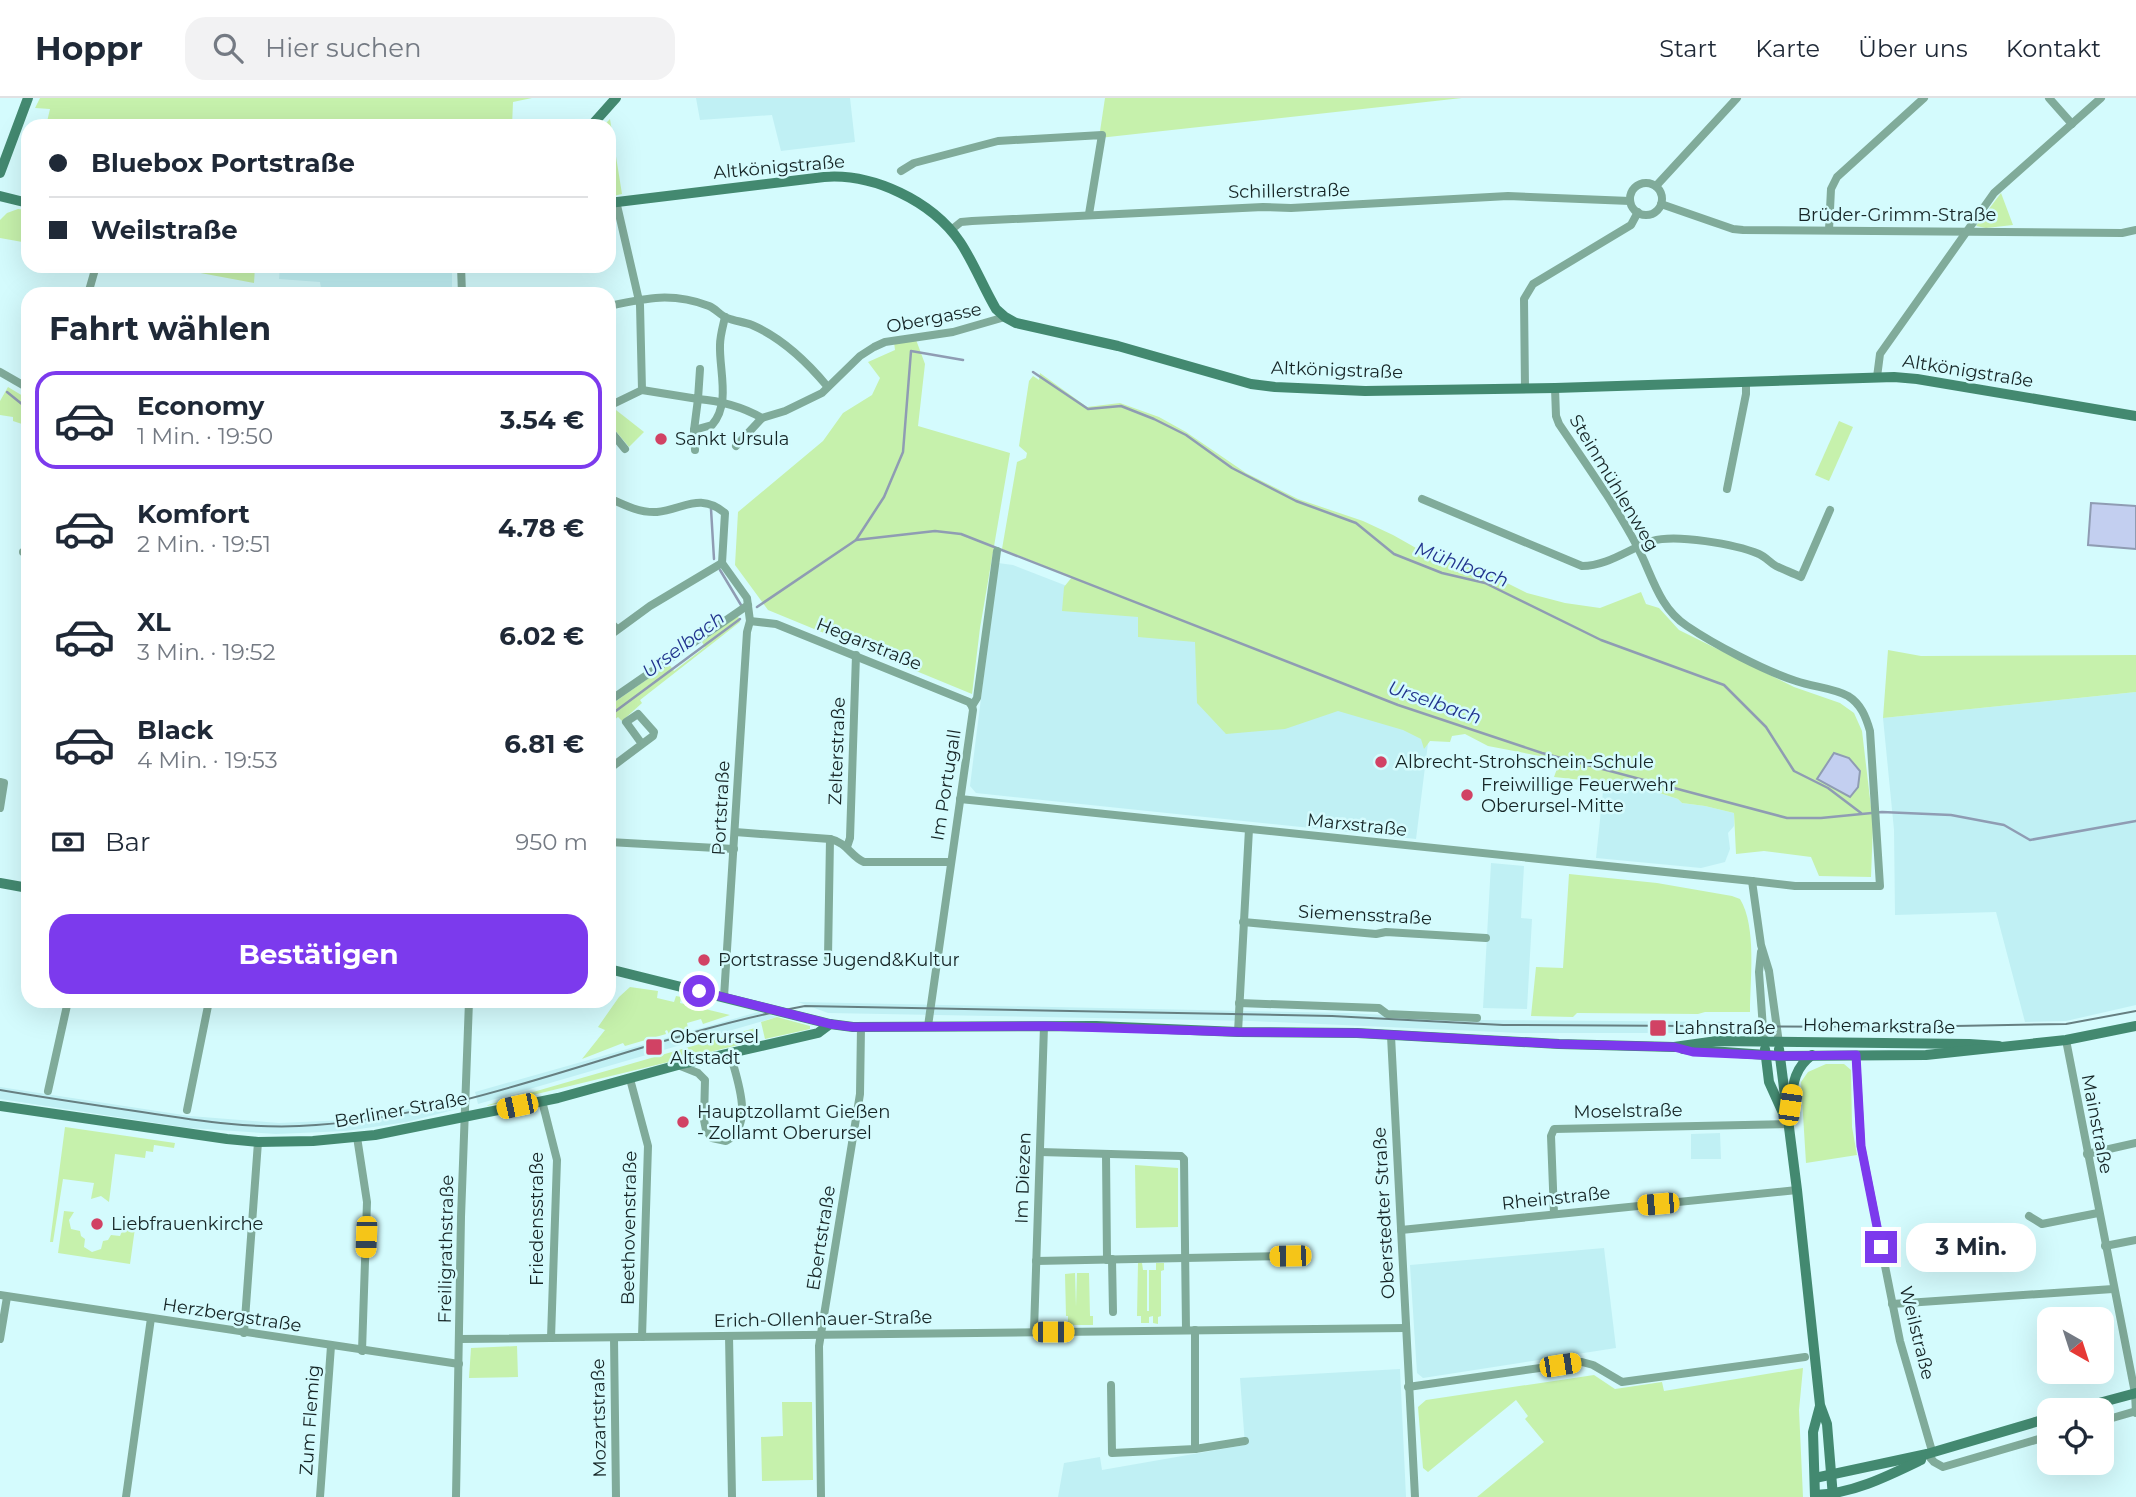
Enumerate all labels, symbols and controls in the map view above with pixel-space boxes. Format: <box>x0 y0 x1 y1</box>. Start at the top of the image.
search box <box>185 17 675 80</box>
text: Hoppr <box>35 28 143 68</box>
icon: search <box>209 29 247 67</box>
text: Hier suchen <box>265 32 422 64</box>
text: Start <box>1659 34 1717 63</box>
text: Karte <box>1755 34 1820 63</box>
text: Über uns <box>1858 34 1968 63</box>
text: Kontakt <box>2006 34 2101 63</box>
text: Bluebox Portstraße <box>91 147 355 179</box>
street label: Altkönigstraße <box>712 150 846 184</box>
street label: Schillerstraße <box>1228 179 1350 203</box>
street label: Brüder-Grimm-Straße <box>1798 204 1997 226</box>
text: Weilstraße <box>91 214 238 246</box>
street label: Obergasse <box>885 298 984 338</box>
text: Fahrt wählen <box>49 309 271 348</box>
street label: Altkönigstraße <box>1901 350 2035 392</box>
street label: Altkönigstraße <box>1271 357 1403 383</box>
icon: car <box>53 389 116 452</box>
text: Economy <box>137 390 264 422</box>
text: 3.54 € <box>500 404 584 436</box>
street label: Steinmühlenweg <box>1564 411 1664 555</box>
text: 1 Min. · 19:50 <box>137 422 273 450</box>
place label: Sankt Ursula <box>675 428 789 450</box>
marker: Sankt Ursula <box>653 431 669 447</box>
icon: car <box>53 497 116 560</box>
text: Komfort <box>137 498 250 530</box>
text: 4.78 € <box>498 512 584 544</box>
text: 2 Min. · 19:51 <box>137 530 271 558</box>
water label: Mühlbach <box>1412 537 1512 592</box>
icon: car <box>53 605 116 668</box>
text: XL <box>137 606 171 638</box>
water label: Urselbach <box>638 606 729 683</box>
street label: Hegarstraße <box>813 613 925 675</box>
text: 6.02 € <box>499 620 584 652</box>
text: 3 Min. · 19:52 <box>137 638 276 666</box>
water label: Urselbach <box>1385 676 1485 729</box>
street label: Zelterstraße <box>824 696 850 805</box>
icon: car <box>53 713 116 776</box>
text: Black <box>137 714 213 746</box>
text: 6.81 € <box>504 728 584 760</box>
street label: Im Portugall <box>926 728 966 842</box>
text: 4 Min. · 19:53 <box>137 746 278 774</box>
place label: Albrecht-Strohschein-Schule <box>1395 751 1654 773</box>
marker: Albrecht-Strohschein-Schule <box>1373 754 1389 770</box>
street label: Portstraße <box>708 760 734 856</box>
place label: Freiwillige Feuerwehr Oberursel-Mitte <box>1481 774 1676 817</box>
marker: Freiwillige Feuerwehr Oberursel-Mitte <box>1459 787 1475 803</box>
street label: Marxstraße <box>1306 809 1408 841</box>
icon: cash <box>49 823 87 861</box>
text: Bar <box>105 826 150 858</box>
text: 950 m <box>515 828 588 856</box>
street label: Siemensstraße <box>1298 901 1433 929</box>
button: Bestätigen <box>49 914 588 994</box>
place label: Portstrasse Jugend&Kultur <box>718 949 960 971</box>
marker: Portstrasse Jugend&Kultur <box>696 952 712 968</box>
route start <box>683 975 715 1007</box>
street label: Hohemarkstraße <box>1803 1014 1955 1038</box>
place label: Lahnstraße <box>1674 1017 1776 1039</box>
marker: Lahnstraße <box>1648 1018 1668 1038</box>
place label: Oberursel Altstadt <box>670 1026 759 1069</box>
marker: Oberursel Altstadt <box>644 1037 664 1057</box>
street label: Mainstraße <box>2077 1072 2117 1176</box>
car <box>1777 1083 1804 1127</box>
street label: Berliner Straße <box>333 1087 469 1133</box>
car <box>495 1091 540 1121</box>
street label: Moselstraße <box>1573 1099 1683 1123</box>
place label: Hauptzollamt Gießen - Zollamt Oberursel <box>697 1101 890 1144</box>
marker: Hauptzollamt Gießen - Zollamt Oberursel <box>675 1114 691 1130</box>
street label: Oberstedter Straße <box>1369 1126 1399 1300</box>
street label: Im Diezen <box>1010 1132 1036 1224</box>
street label: Beethovenstraße <box>617 1150 641 1305</box>
street label: Friedensstraße <box>526 1152 548 1286</box>
street label: Freiligrathstraße <box>434 1174 458 1323</box>
street label: Rheinstraße <box>1501 1181 1612 1215</box>
street label: Ebertstraße <box>802 1184 840 1292</box>
car <box>1637 1192 1680 1216</box>
place label: Liebfrauenkirche <box>111 1213 264 1235</box>
marker: Liebfrauenkirche <box>89 1216 105 1232</box>
car <box>355 1216 378 1258</box>
callout: 3 Min. <box>1906 1222 2035 1272</box>
route end <box>1865 1231 1897 1263</box>
text: 3 Min. <box>1936 1233 2006 1261</box>
car <box>1269 1245 1312 1267</box>
street label: Weilstraße <box>1895 1284 1939 1382</box>
street label: Herzbergstraße <box>161 1293 303 1337</box>
street label: Erich-Ollenhauer-Straße <box>713 1306 933 1332</box>
north arrow <box>2037 1307 2114 1384</box>
map controls <box>2037 1307 2114 1475</box>
car <box>1033 1322 1075 1343</box>
car <box>1538 1351 1583 1379</box>
street label: Mozartstraße <box>587 1358 611 1478</box>
street label: Zum Flemig <box>295 1364 325 1476</box>
button: locate <box>2037 1398 2114 1475</box>

